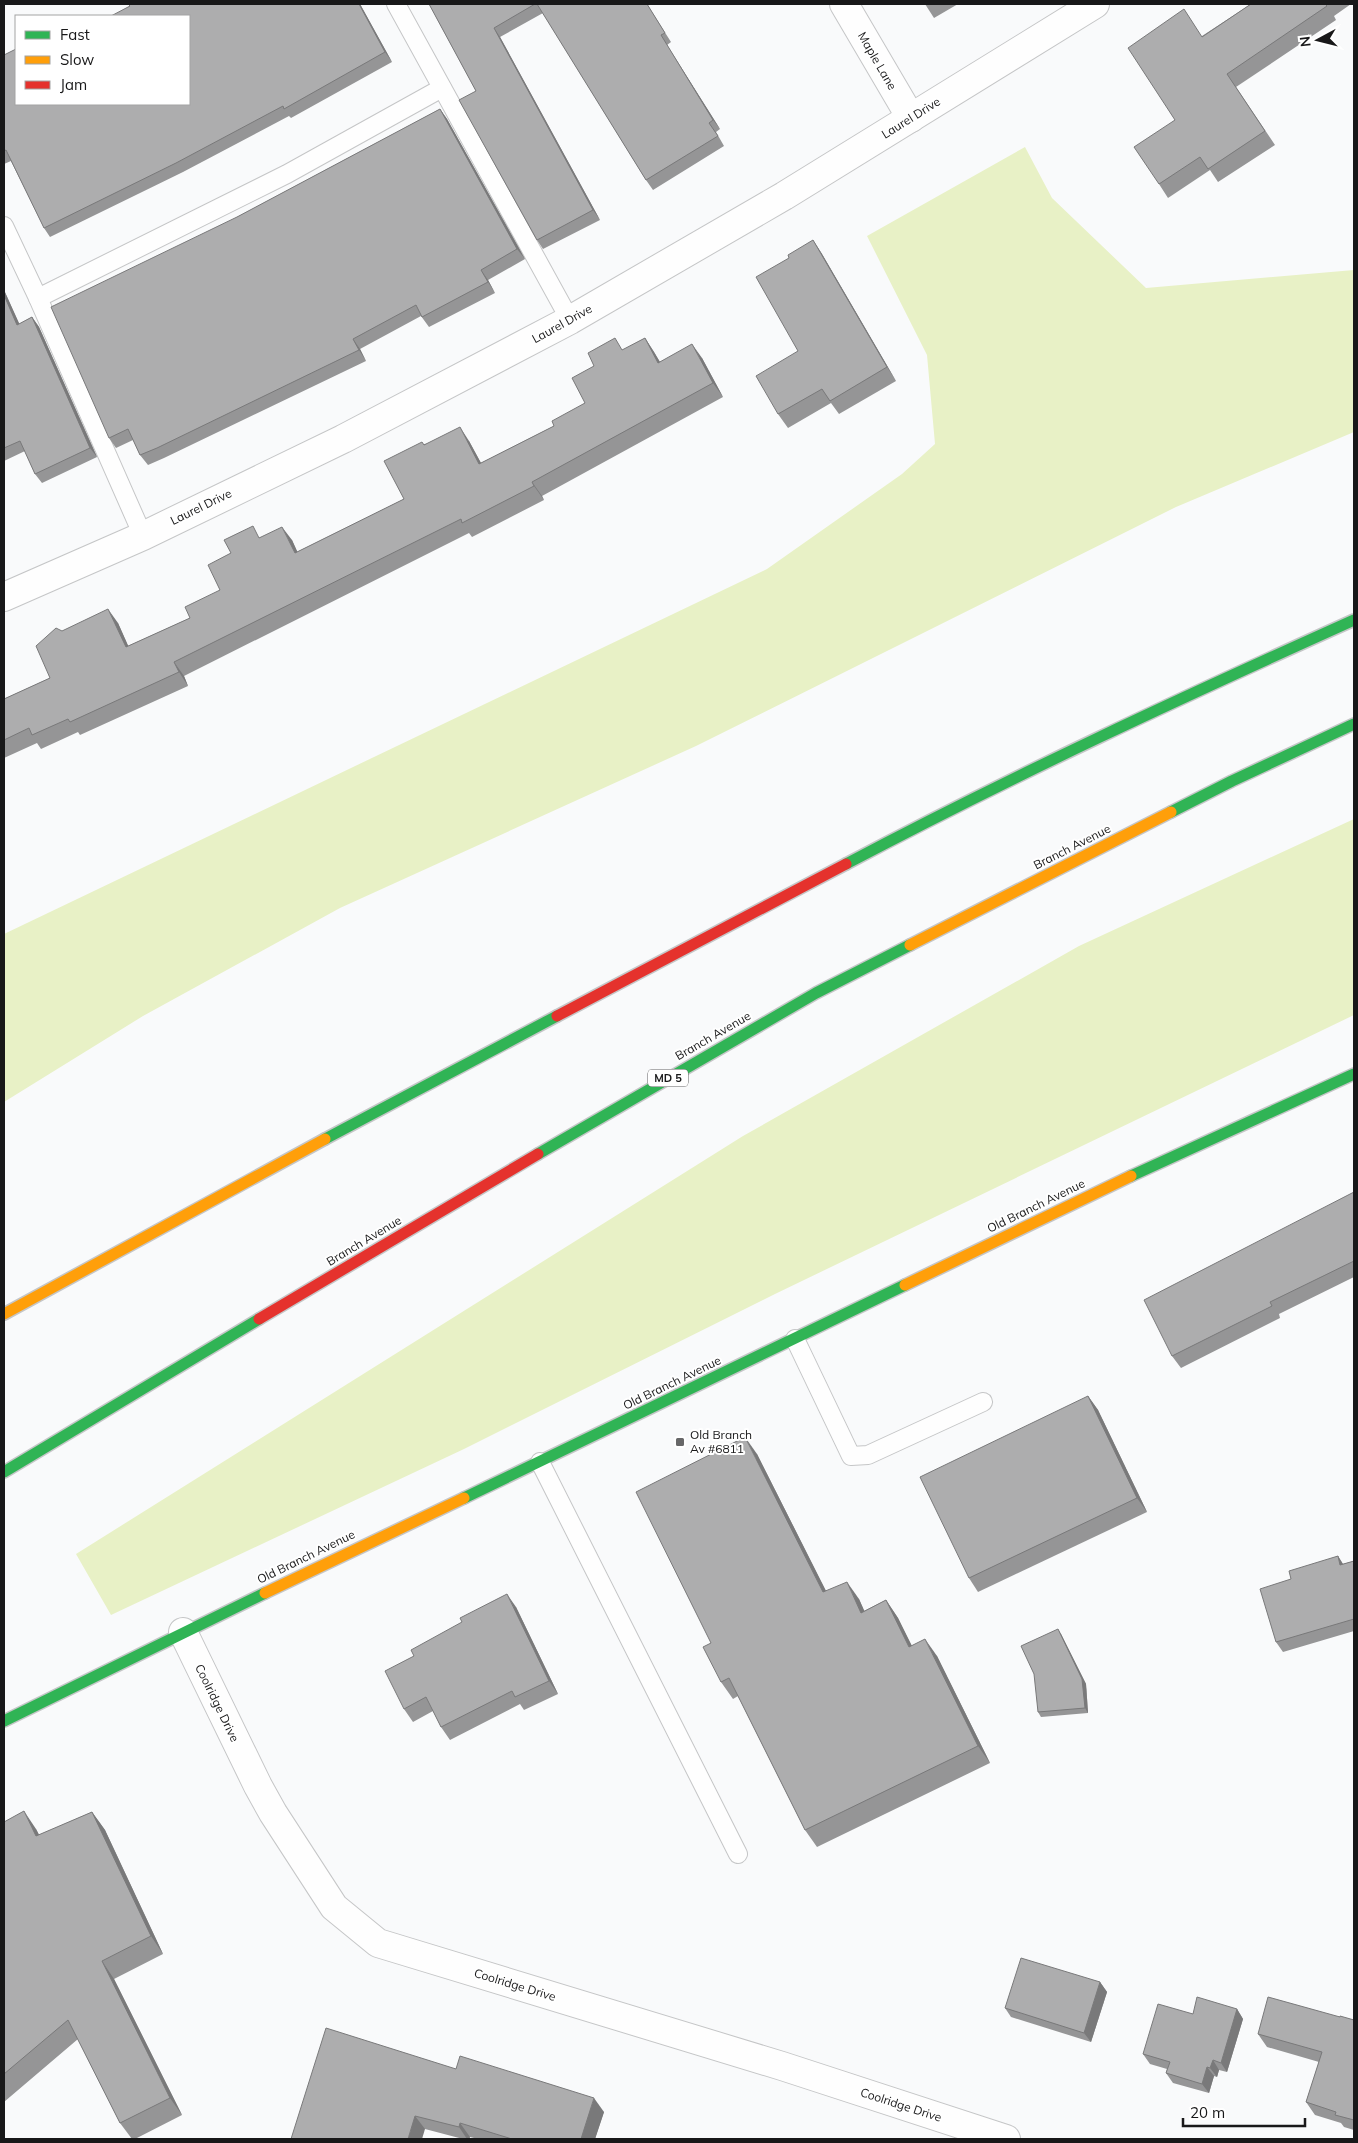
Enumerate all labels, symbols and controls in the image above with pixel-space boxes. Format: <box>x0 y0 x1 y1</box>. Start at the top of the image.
legend <box>15 15 190 105</box>
north arrow <box>1293 15 1343 65</box>
text: Fast <box>60 25 90 44</box>
street label: Maple Lane <box>855 29 900 92</box>
text: N <box>1296 35 1315 48</box>
text: Slow <box>60 50 94 69</box>
text: Jam <box>60 75 87 94</box>
street label: Laurel Drive <box>879 94 943 142</box>
street label: Laurel Drive <box>529 301 594 346</box>
street label: Laurel Drive <box>168 485 234 528</box>
street label: Branch Avenue <box>1031 821 1113 872</box>
street label: Branch Avenue <box>672 1008 753 1063</box>
road number: MD 5 <box>648 1070 688 1086</box>
street label: Old Branch Avenue <box>984 1175 1087 1236</box>
street label: Branch Avenue <box>324 1212 404 1269</box>
street label: Old Branch Avenue <box>620 1352 723 1413</box>
place label: Old Branch Av #6811 <box>690 1427 752 1456</box>
marker: Old Branch Av #6811 <box>674 1436 686 1448</box>
street label: Old Branch Avenue <box>254 1526 357 1587</box>
street label: Coolridge Drive <box>192 1661 243 1744</box>
street label: Coolridge Drive <box>472 1965 558 2004</box>
street label: Coolridge Drive <box>859 2084 944 2125</box>
scale bar <box>1183 2096 1306 2128</box>
text: 20 m <box>1190 2103 1225 2122</box>

